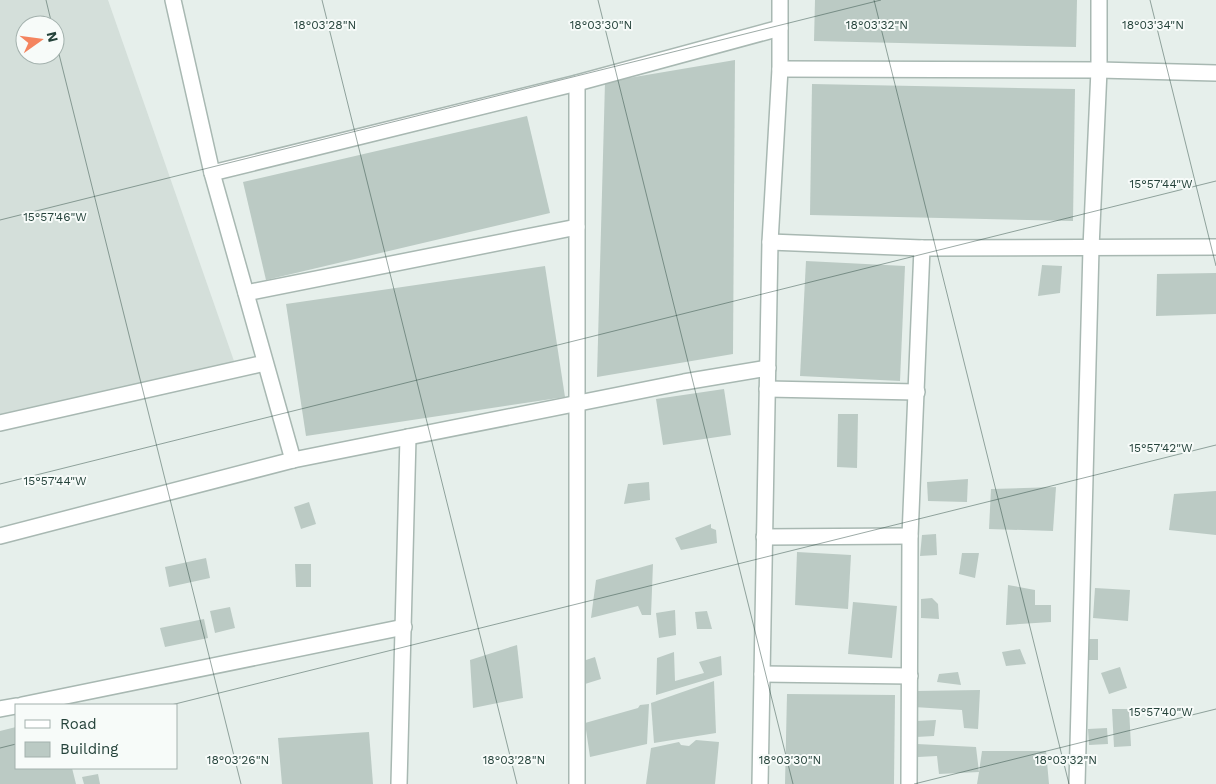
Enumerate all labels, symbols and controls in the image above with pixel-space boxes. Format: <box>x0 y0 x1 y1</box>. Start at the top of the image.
north arrow <box>15 15 65 65</box>
text: 18°03'28"N <box>294 18 356 32</box>
text: 18°03'30"N <box>570 18 632 32</box>
text: 18°03'32"N <box>846 18 908 32</box>
text: 18°03'34"N <box>1122 18 1184 32</box>
text: N <box>44 30 62 44</box>
text: 15°57'44"W <box>1129 177 1193 191</box>
text: 15°57'46"W <box>23 210 87 224</box>
text: 15°57'42"W <box>1129 441 1193 455</box>
text: 15°57'44"W <box>23 474 87 488</box>
legend <box>15 704 178 769</box>
text: 15°57'40"W <box>1129 705 1193 719</box>
text: Road <box>60 715 97 733</box>
text: Building <box>60 740 118 758</box>
text: 18°03'26"N <box>207 753 269 767</box>
text: 18°03'28"N <box>483 753 545 767</box>
text: 18°03'30"N <box>759 753 821 767</box>
text: 18°03'32"N <box>1035 753 1097 767</box>

